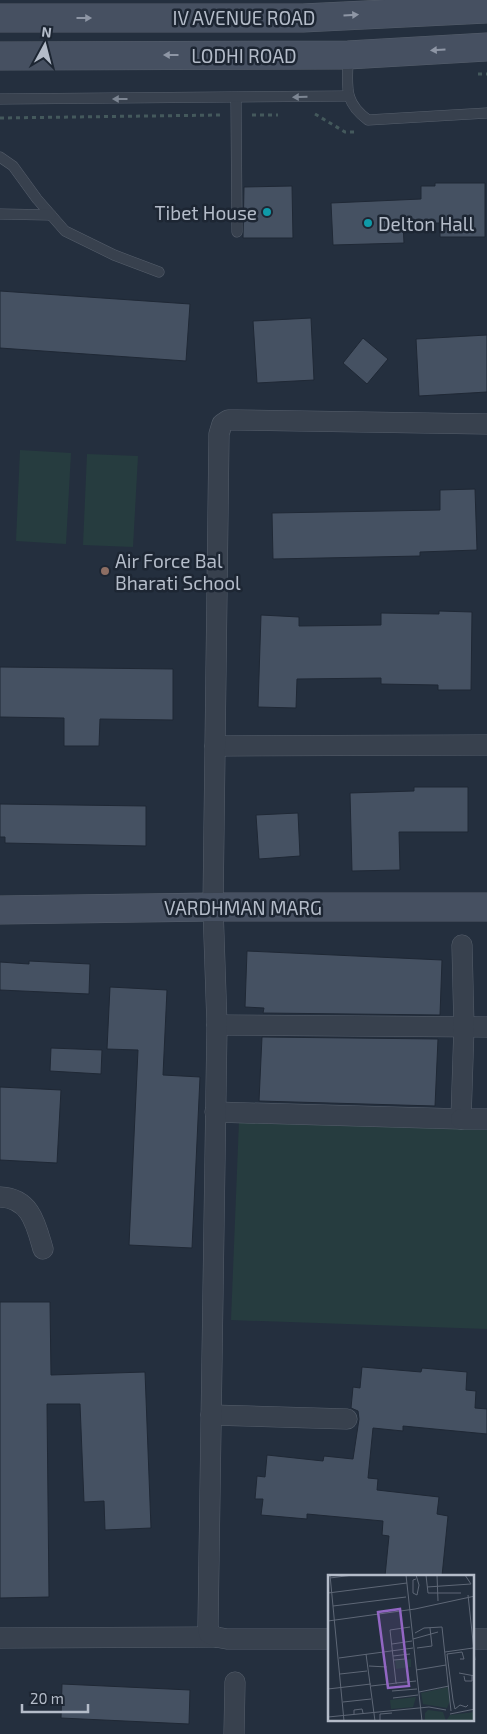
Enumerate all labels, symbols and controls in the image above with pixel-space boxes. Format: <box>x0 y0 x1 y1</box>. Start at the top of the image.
street label: IV AVENUE ROAD <box>173 6 315 29</box>
one-way arrow <box>343 11 359 19</box>
one-way arrow <box>76 14 92 22</box>
north arrow <box>20 20 70 70</box>
text: N <box>41 23 53 41</box>
street label: LODHI ROAD <box>191 44 297 67</box>
one-way arrow <box>430 46 446 54</box>
one-way arrow <box>163 51 179 59</box>
one-way arrow <box>292 93 308 101</box>
one-way arrow <box>112 95 128 103</box>
place label: Tibet House <box>155 201 257 224</box>
marker: Tibet House <box>261 206 273 218</box>
place label: Delton Hall <box>378 212 474 235</box>
marker: Delton Hall <box>362 217 374 229</box>
place label: Air Force Bal Bharati School <box>115 549 241 594</box>
marker: Air Force Bal Bharati School <box>99 565 111 577</box>
street label: VARDHMAN MARG <box>164 896 322 919</box>
inset map <box>328 1575 474 1722</box>
scale bar <box>22 1682 89 1714</box>
text: 20 m <box>30 1689 64 1707</box>

